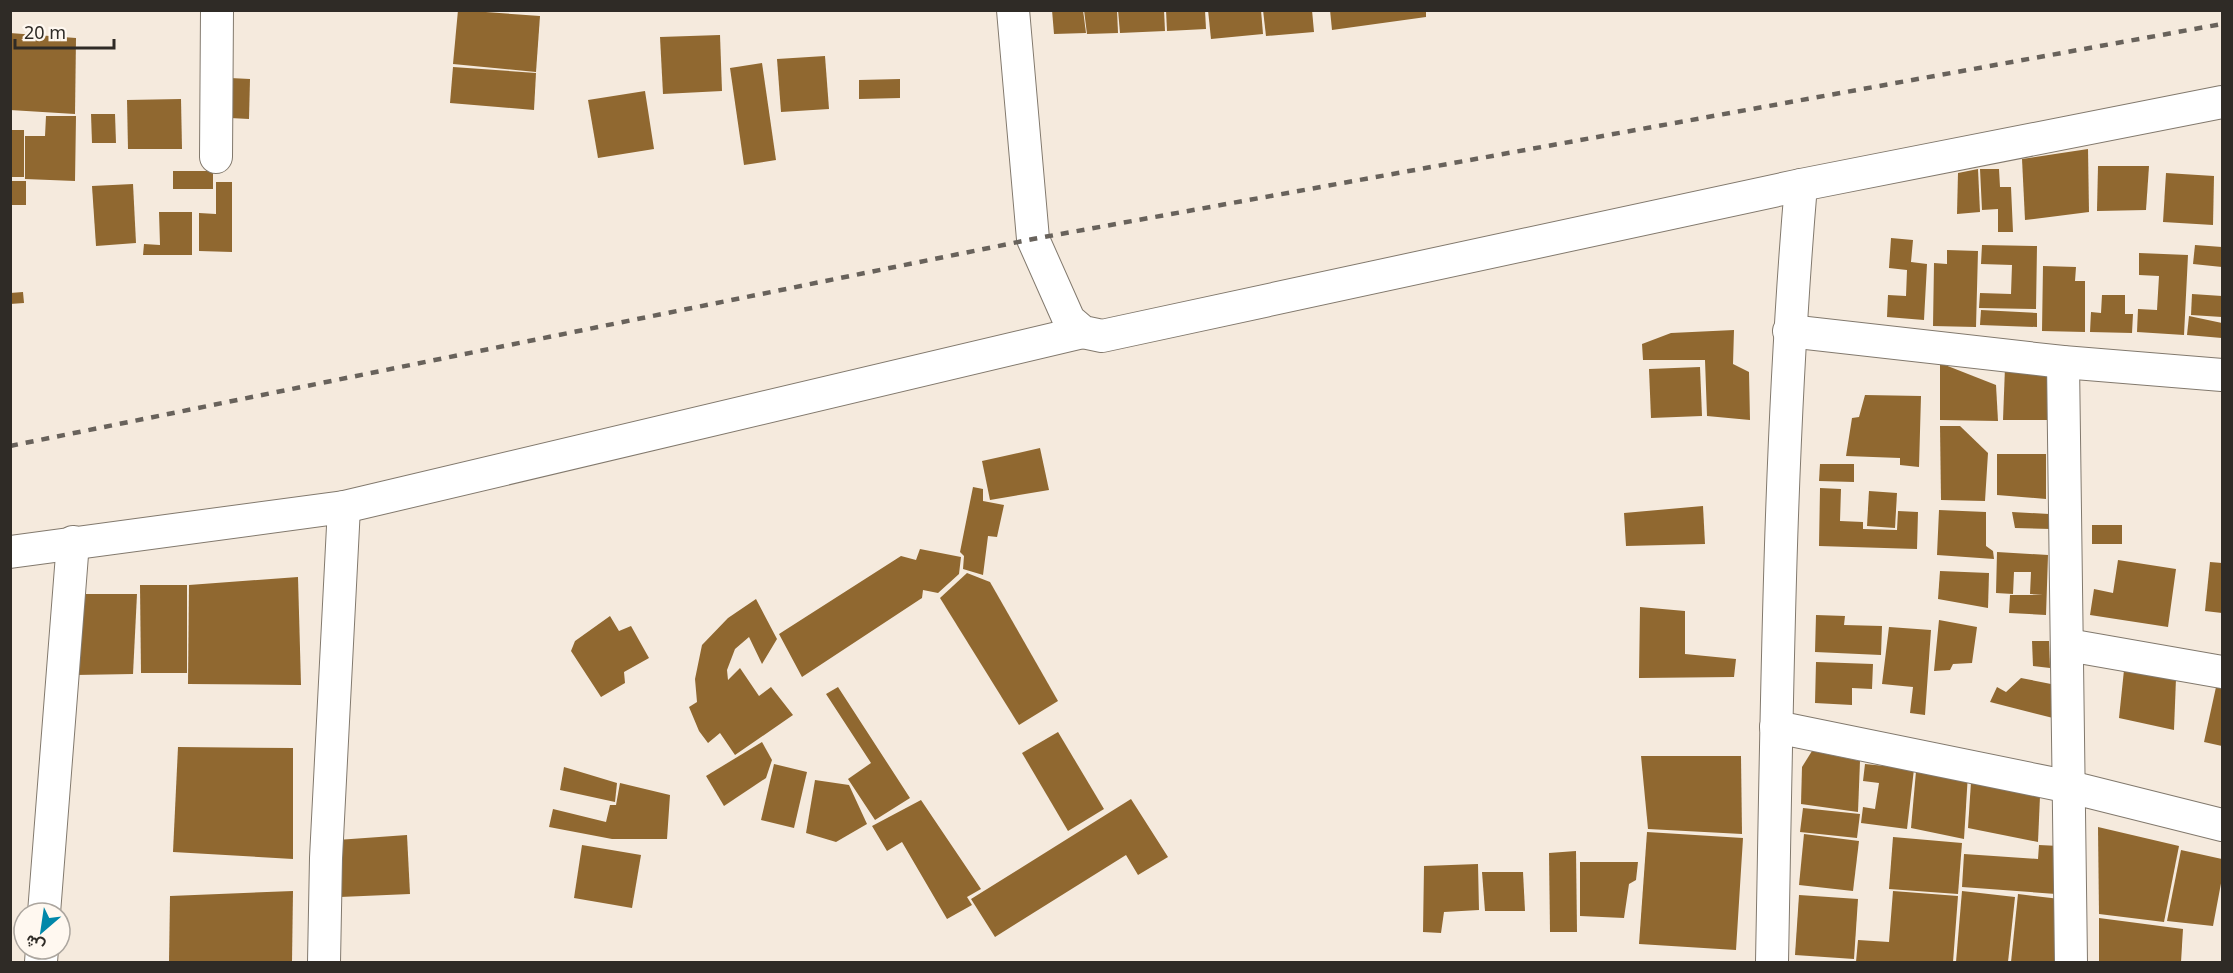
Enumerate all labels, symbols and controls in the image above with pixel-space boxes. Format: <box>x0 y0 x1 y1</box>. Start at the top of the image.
scale bar <box>15 12 114 50</box>
text: 20 m <box>24 20 66 44</box>
north arrow <box>12 901 72 961</box>
text: ش <box>21 930 48 958</box>

